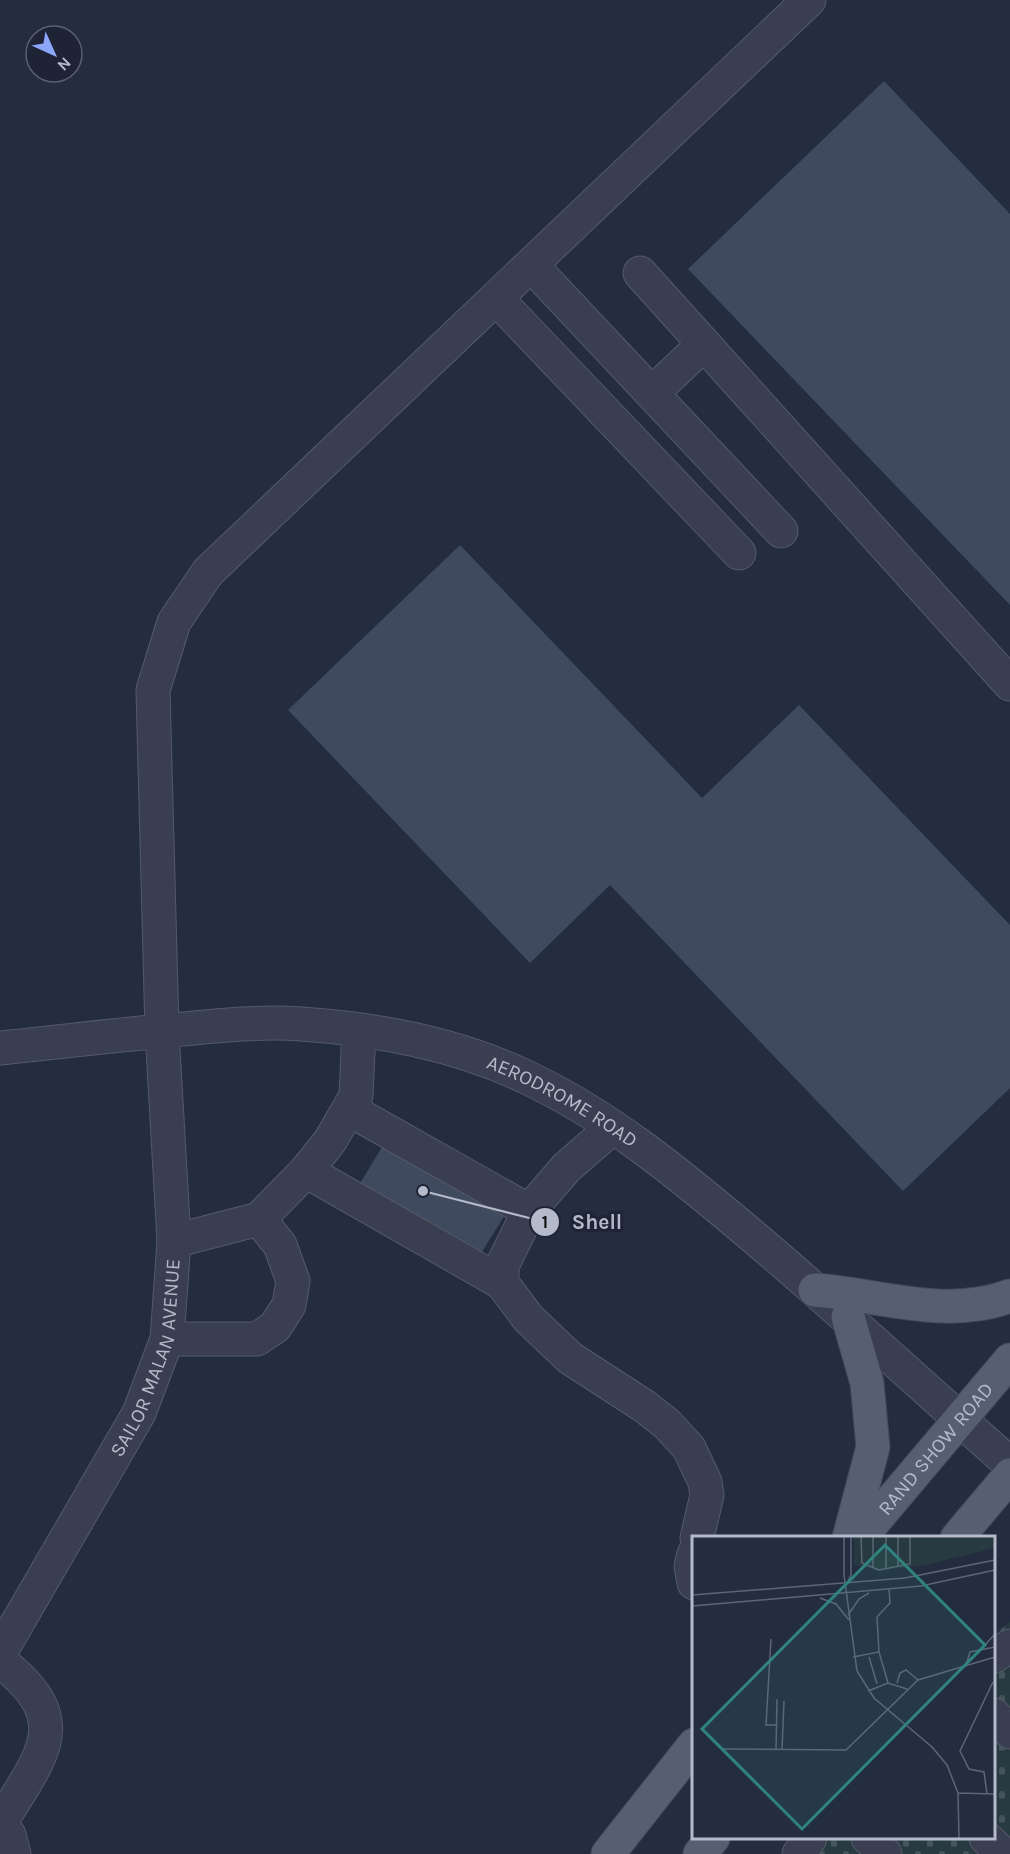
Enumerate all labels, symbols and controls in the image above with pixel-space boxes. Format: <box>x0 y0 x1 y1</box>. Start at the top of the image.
north arrow <box>24 24 84 84</box>
text: N <box>53 53 75 75</box>
street label: AERODROME ROAD <box>484 1050 642 1152</box>
callout: Shell <box>530 1203 634 1242</box>
text: Shell <box>572 1210 622 1234</box>
text: 1 <box>542 1211 548 1233</box>
street label: SAILOR MALAN AVENUE <box>105 1258 184 1460</box>
street label: RAND SHOW ROAD <box>873 1378 998 1520</box>
inset map <box>692 1536 995 1839</box>

